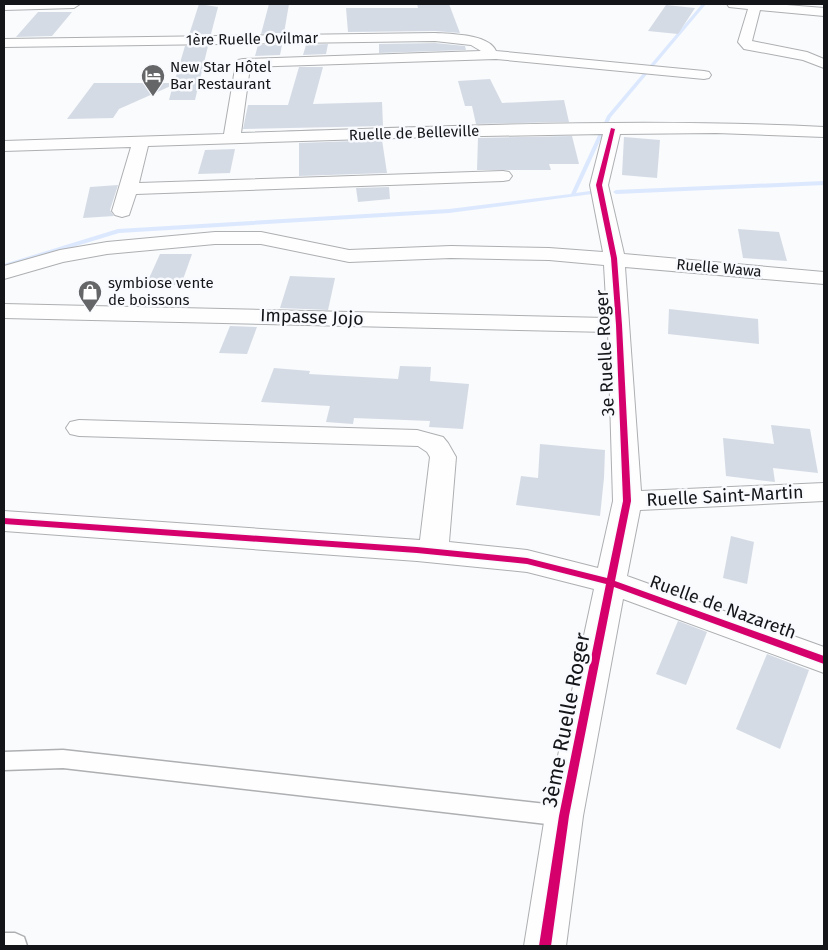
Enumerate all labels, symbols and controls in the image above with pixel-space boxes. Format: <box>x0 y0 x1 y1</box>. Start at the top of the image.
street label: 1ère Ruelle Ovilmar <box>186 29 318 49</box>
place label: New Star Hôtel Bar Restaurant <box>170 58 272 93</box>
hotel icon: New Star Hôtel Bar Restaurant <box>140 63 166 97</box>
street label: Ruelle de Belleville <box>348 122 480 144</box>
street label: Ruelle Wawa <box>676 255 762 281</box>
place label: symbiose vente de boissons <box>108 274 214 309</box>
shop icon: symbiose vente de boissons <box>77 279 103 313</box>
street label: 3e Ruelle Roger <box>591 289 619 417</box>
street label: Impasse Jojo <box>260 304 364 330</box>
street label: Ruelle Saint-Martin <box>646 481 804 511</box>
street label: Ruelle de Nazareth <box>647 570 799 644</box>
street label: 3ème Ruelle Roger <box>536 630 596 810</box>

